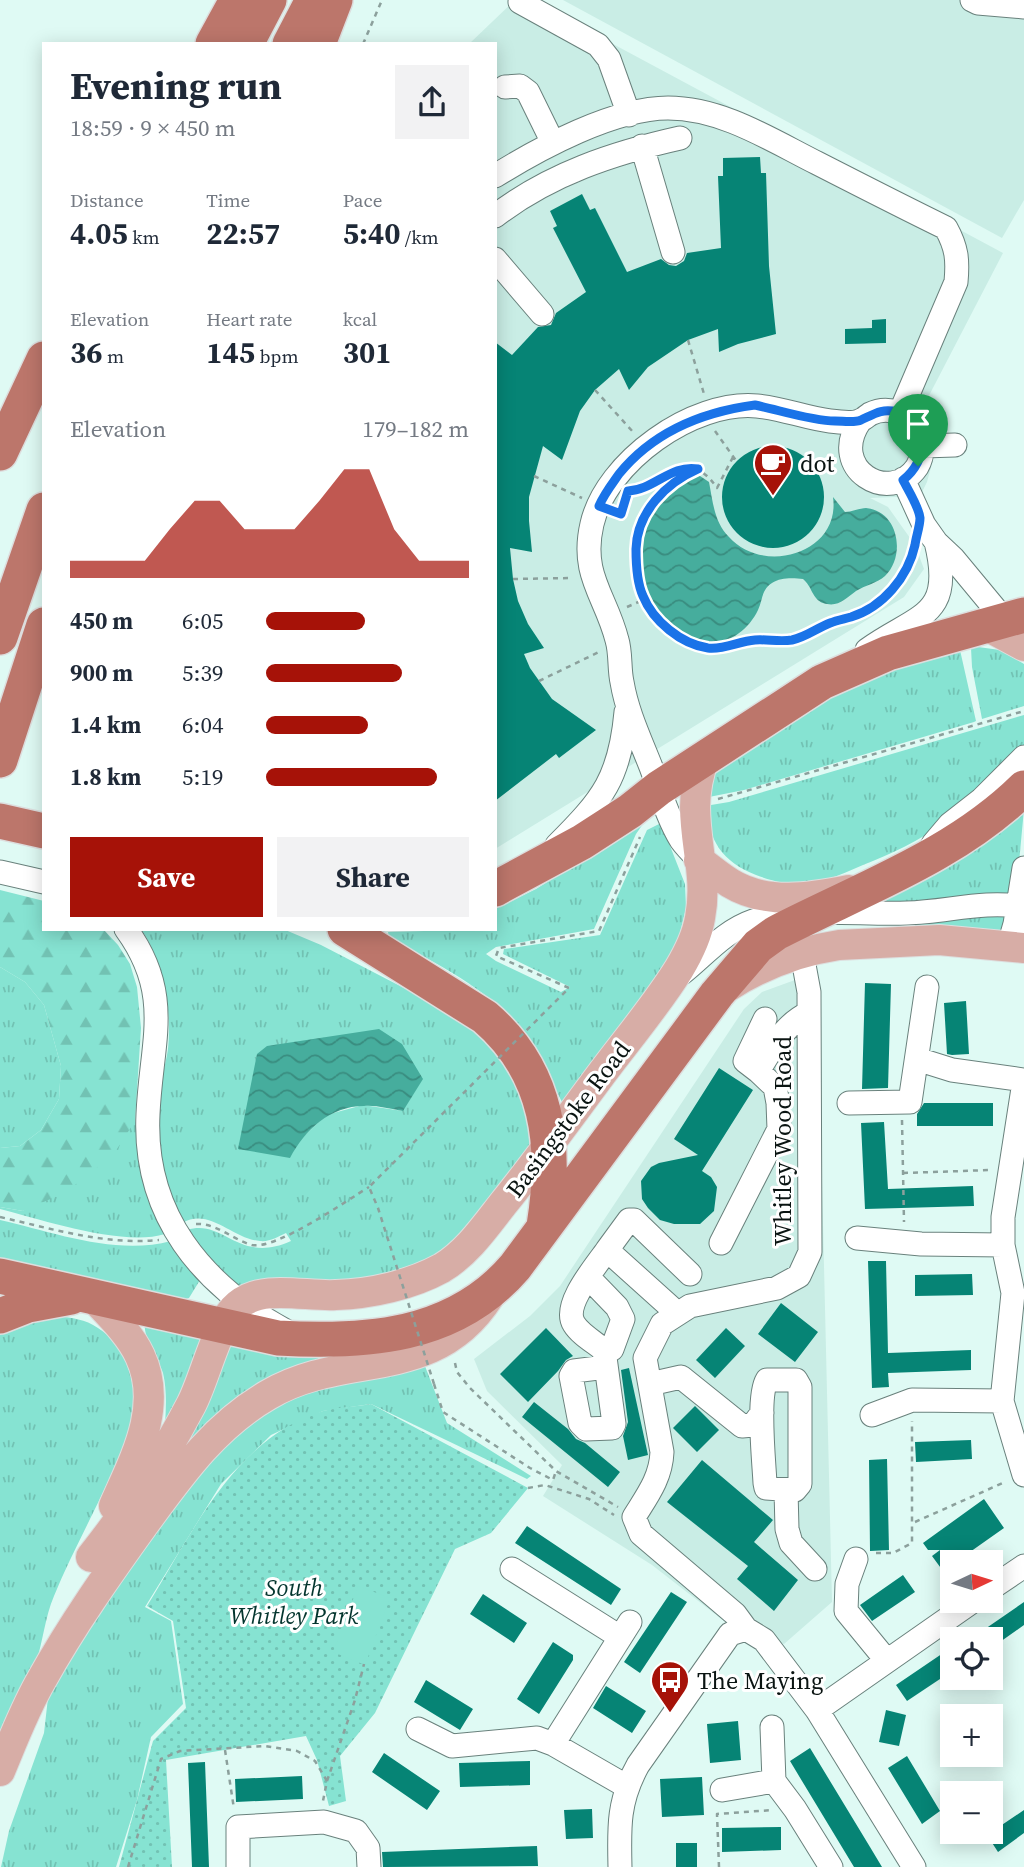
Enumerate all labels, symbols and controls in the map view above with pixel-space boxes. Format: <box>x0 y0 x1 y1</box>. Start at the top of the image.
text: Evening run <box>70 60 282 112</box>
button: share <box>395 65 469 139</box>
text: 18:59 · 9 × 450 m <box>70 112 236 144</box>
text: Distance <box>70 187 144 213</box>
text: Time <box>206 187 250 213</box>
text: Pace <box>343 187 382 213</box>
text: 4.05 <box>70 213 128 254</box>
text: 22:57 <box>206 213 280 254</box>
text: 5:40 <box>343 213 400 254</box>
text: km <box>128 224 160 250</box>
text: /km <box>400 224 439 250</box>
text: Elevation <box>70 306 149 332</box>
text: Heart rate <box>206 306 292 332</box>
text: kcal <box>343 306 377 332</box>
text: 36 <box>70 332 103 373</box>
text: 145 <box>206 332 255 373</box>
text: 301 <box>343 332 391 373</box>
text: m <box>103 343 124 369</box>
text: bpm <box>255 343 299 369</box>
pin <box>888 394 948 466</box>
icon: arrive <box>899 405 937 443</box>
text: Elevation <box>70 413 166 445</box>
text: 179–182 m <box>362 413 469 445</box>
cafe icon: dot <box>752 442 794 497</box>
place label: dot <box>800 447 835 480</box>
text: 450 m <box>70 605 133 637</box>
text: 6:05 <box>182 605 223 637</box>
text: 900 m <box>70 657 133 689</box>
text: 5:39 <box>182 657 223 689</box>
text: 1.4 km <box>70 709 141 741</box>
text: 6:04 <box>182 709 223 741</box>
text: 1.8 km <box>70 761 141 793</box>
text: 5:19 <box>182 761 223 793</box>
button: Save <box>70 837 263 917</box>
button: Share <box>277 837 469 917</box>
street label: Basingstoke Road <box>498 1034 638 1204</box>
street label: Whitley Wood Road <box>766 1036 799 1246</box>
north arrow <box>940 1550 1003 1614</box>
map controls <box>940 1550 1003 1844</box>
park label: South Whitley Park <box>230 1571 359 1632</box>
button: locate <box>940 1627 1003 1690</box>
bus stop icon: The Maying <box>649 1659 691 1714</box>
place label: The Maying <box>697 1664 823 1697</box>
button: + <box>940 1704 1003 1767</box>
button: − <box>940 1781 1003 1844</box>

